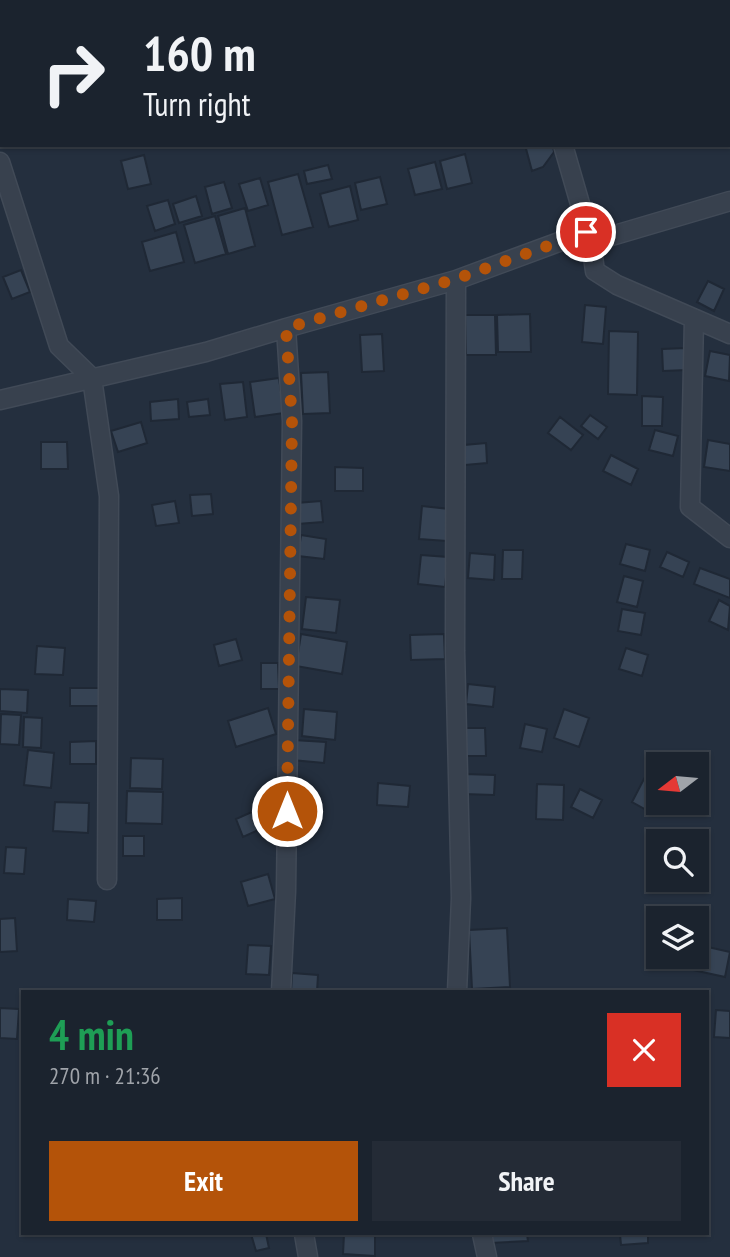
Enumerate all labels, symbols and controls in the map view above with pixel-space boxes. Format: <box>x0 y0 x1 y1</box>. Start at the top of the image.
text: 160 m <box>143 21 256 85</box>
icon: right <box>28 28 119 119</box>
text: Turn right <box>143 83 251 125</box>
pin <box>556 202 616 262</box>
icon: arrive <box>567 213 605 251</box>
north arrow <box>646 752 709 816</box>
map controls <box>646 752 709 969</box>
position arrow <box>250 774 324 848</box>
button: search <box>646 829 709 892</box>
button: layers <box>646 906 709 969</box>
text: 4 min <box>49 1007 134 1062</box>
button: close <box>607 1013 681 1087</box>
text: 270 m · 21:36 <box>49 1061 161 1090</box>
button: Exit <box>49 1141 358 1221</box>
button: Share <box>372 1141 681 1221</box>

